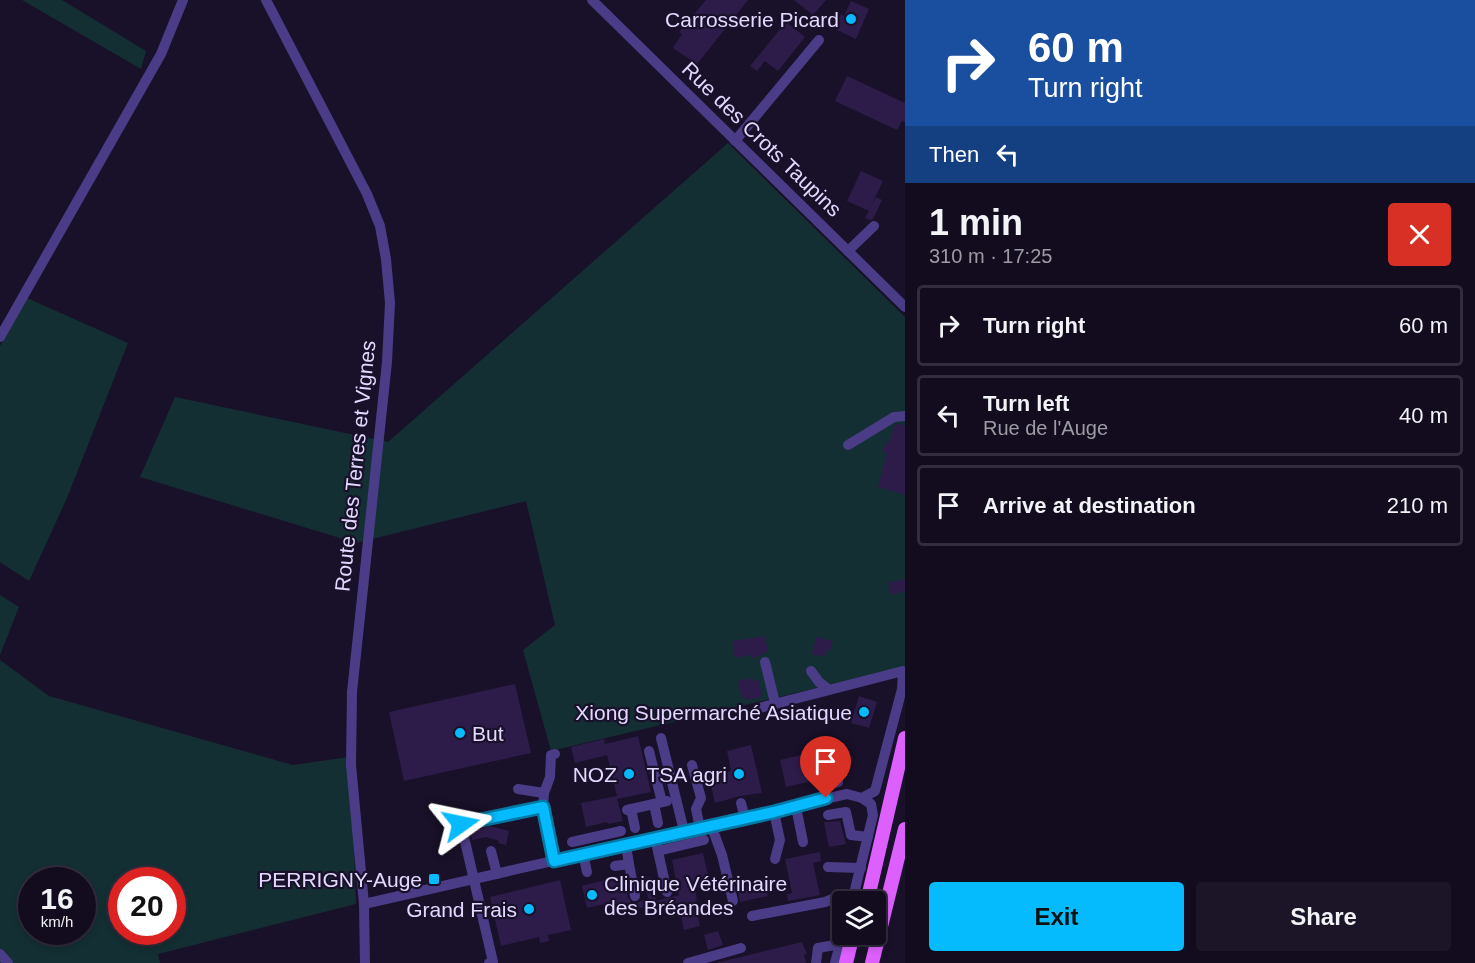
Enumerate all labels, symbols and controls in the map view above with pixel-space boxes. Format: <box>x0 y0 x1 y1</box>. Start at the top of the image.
place label: Carrosserie Picard <box>665 8 839 31</box>
marker: Carrosserie Picard <box>844 12 858 26</box>
icon: right <box>929 24 1007 102</box>
text: 60 m <box>1028 24 1124 71</box>
street label: Rue des Crots Taupins <box>678 57 846 221</box>
text: Turn right <box>1028 73 1143 103</box>
icon: left <box>991 138 1024 171</box>
text: Then <box>929 142 979 167</box>
text: 1 min <box>929 202 1023 243</box>
button: close <box>1388 203 1451 266</box>
text: 310 m · 17:25 <box>929 245 1052 267</box>
icon: right <box>932 309 965 342</box>
text: Turn right <box>983 313 1085 338</box>
text: 60 m <box>1399 313 1448 338</box>
street label: Route des Terres et Vignes <box>330 339 380 593</box>
text: Turn left <box>983 391 1069 416</box>
icon: left <box>932 399 965 432</box>
text: 40 m <box>1399 403 1448 428</box>
text: Rue de l'Auge <box>983 417 1108 439</box>
icon: arrive <box>932 489 965 522</box>
text: Arrive at destination <box>983 493 1196 518</box>
text: 210 m <box>1387 493 1448 518</box>
place label: Xiong Supermarché Asiatique <box>575 701 852 724</box>
marker: Xiong Supermarché Asiatique <box>857 705 871 719</box>
place label: But <box>472 722 504 745</box>
marker: But <box>453 726 467 740</box>
pin <box>800 736 851 798</box>
icon: arrive <box>809 745 842 778</box>
place label: NOZ <box>573 763 617 786</box>
place label: TSA agri <box>646 763 727 786</box>
marker: NOZ <box>622 767 636 781</box>
marker: TSA agri <box>732 767 746 781</box>
position arrow <box>429 792 493 856</box>
speed limit sign: 20 <box>108 867 186 945</box>
place label: PERRIGNY-Auge <box>258 868 422 891</box>
marker: PERRIGNY-Auge <box>427 872 441 886</box>
place label: Clinique Vétérinaire des Bréandes <box>604 872 787 919</box>
text: 16 <box>40 882 74 915</box>
button: Exit <box>929 882 1184 951</box>
button: Share <box>1196 882 1451 951</box>
marker: Clinique Vétérinaire des Bréandes <box>585 888 599 902</box>
map controls <box>832 891 886 945</box>
button: layers <box>832 891 886 945</box>
place label: Grand Frais <box>406 898 517 921</box>
marker: Grand Frais <box>522 902 536 916</box>
text: km/h <box>41 913 73 930</box>

